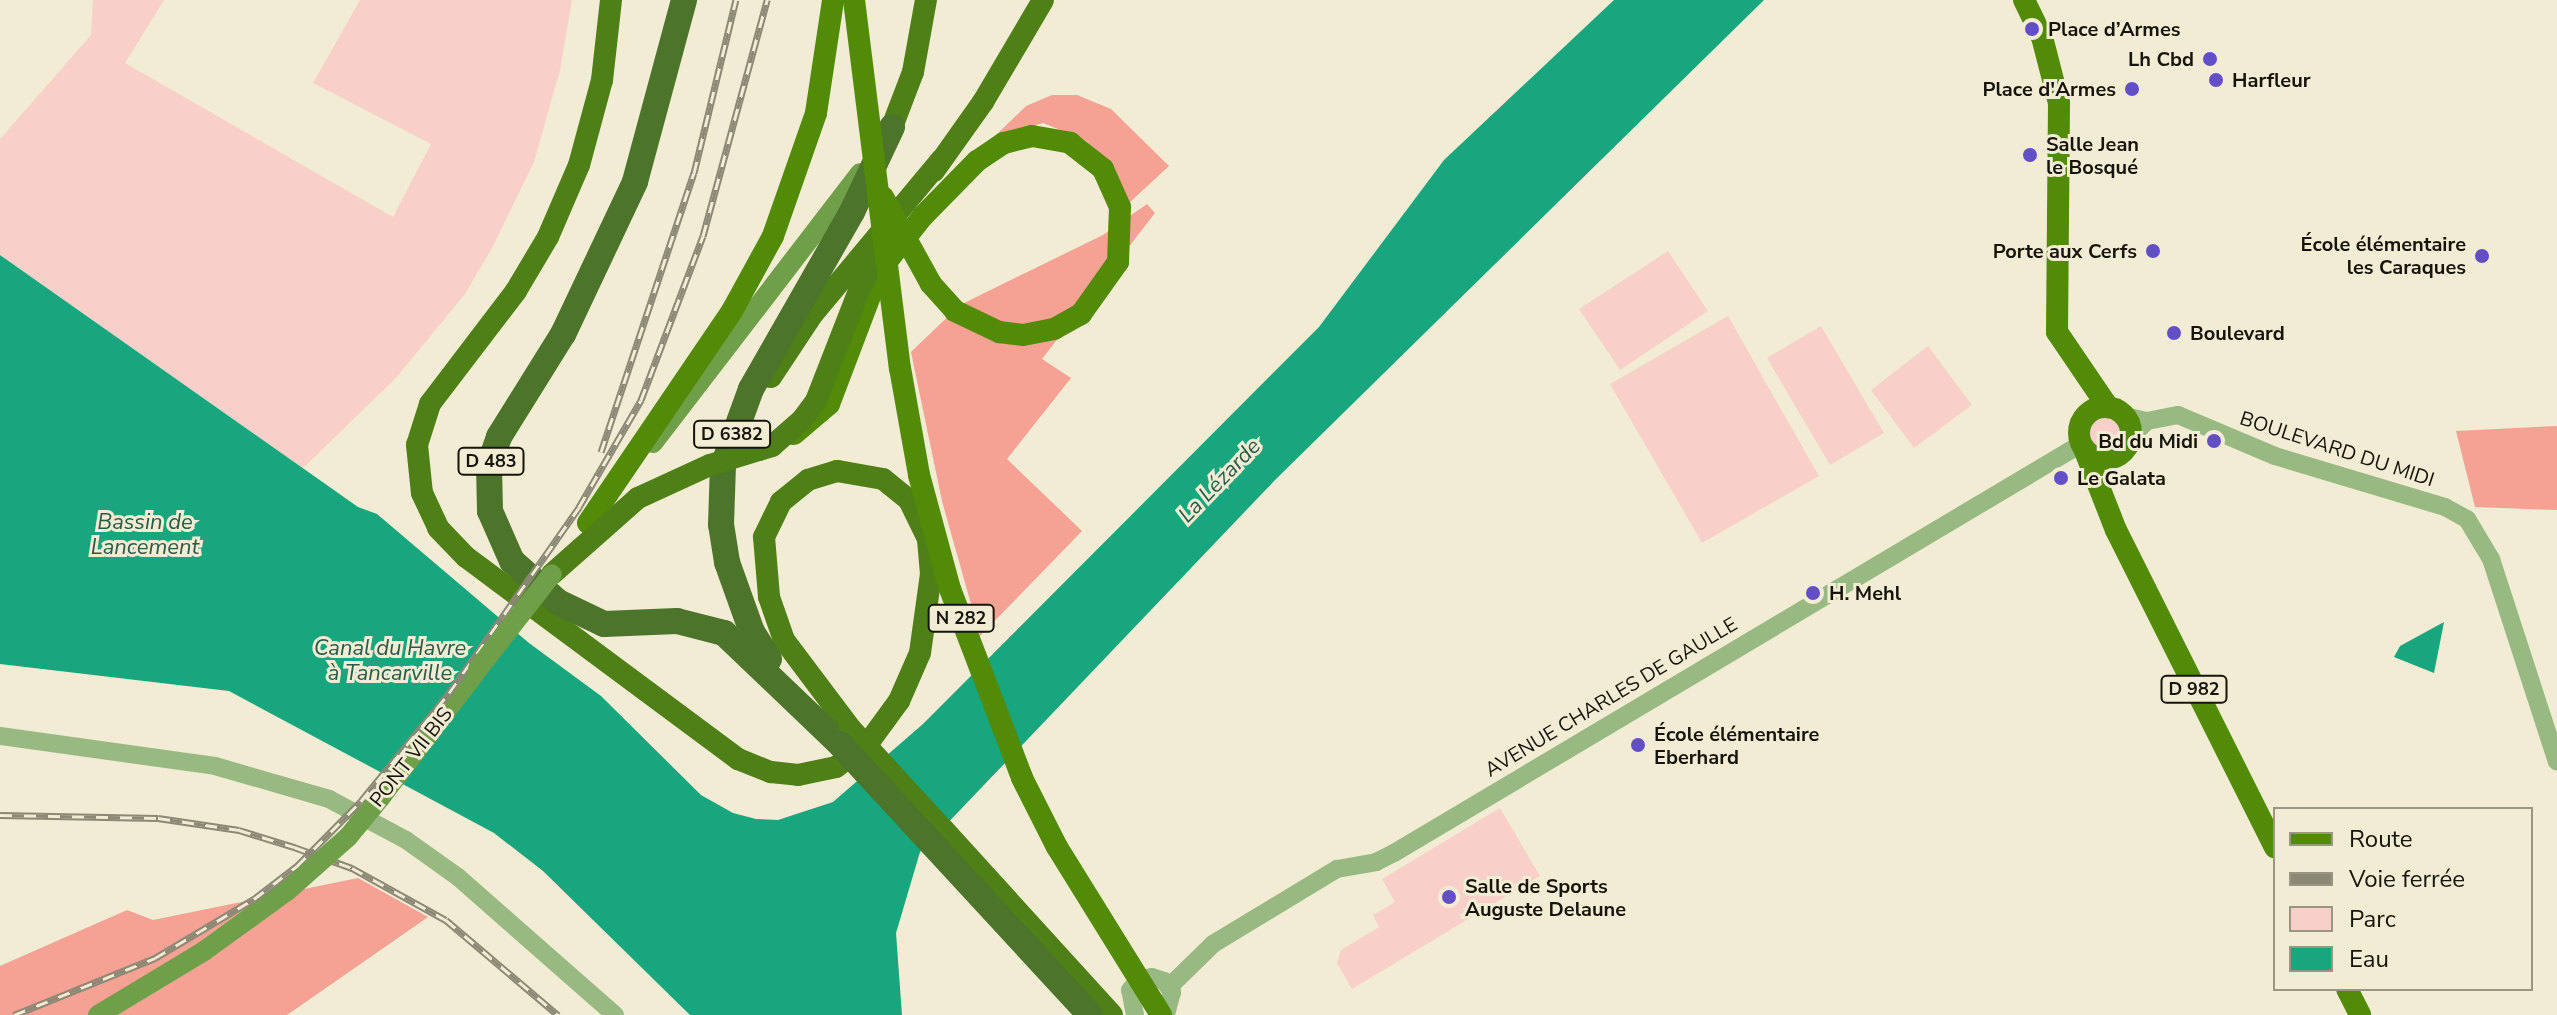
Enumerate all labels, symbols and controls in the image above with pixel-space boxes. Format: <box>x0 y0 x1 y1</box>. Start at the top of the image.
place label: Place d’Armes <box>2048 17 2180 41</box>
marker: Place d’Armes <box>2023 20 2041 38</box>
place label: Lh Cbd <box>2128 47 2194 71</box>
marker: Lh Cbd <box>2201 50 2219 68</box>
place label: Harfleur <box>2232 68 2311 92</box>
marker: Harfleur <box>2207 71 2225 89</box>
place label: Place d'Armes <box>1982 77 2116 101</box>
marker: Place d'Armes <box>2123 80 2141 98</box>
place label: Salle Jean le Bosqué <box>2046 132 2139 179</box>
marker: Salle Jean le Bosqué <box>2021 146 2039 164</box>
place label: École élémentaire les Caraques <box>2301 232 2466 279</box>
place label: Porte aux Cerfs <box>1993 239 2137 263</box>
marker: Porte aux Cerfs <box>2144 242 2162 260</box>
marker: École élémentaire les Caraques <box>2473 247 2491 265</box>
place label: Boulevard <box>2190 321 2285 345</box>
marker: Boulevard <box>2165 324 2183 342</box>
street label: BOULEVARD DU MIDI <box>2237 406 2437 492</box>
road number: D 6382 <box>692 420 772 448</box>
place label: Bd du Midi <box>2098 429 2198 453</box>
marker: Bd du Midi <box>2205 432 2223 450</box>
water label: La Lézarde <box>1173 433 1267 529</box>
road number: D 483 <box>457 447 525 475</box>
place label: Le Galata <box>2077 466 2166 490</box>
marker: Le Galata <box>2052 469 2070 487</box>
water label: Bassin de Lancement <box>91 509 199 560</box>
place label: H. Mehl <box>1829 581 1901 605</box>
marker: H. Mehl <box>1804 584 1822 602</box>
road number: N 282 <box>927 604 995 632</box>
street label: AVENUE CHARLES DE GAULLE <box>1481 612 1741 782</box>
water label: Canal du Havre à Tancarville <box>314 635 466 686</box>
road number: D 982 <box>2160 675 2228 703</box>
street label: PONT VII BIS <box>365 702 457 812</box>
place label: École élémentaire Eberhard <box>1654 722 1819 769</box>
marker: École élémentaire Eberhard <box>1629 736 1647 754</box>
legend <box>2273 807 2533 991</box>
text: Route <box>2349 823 2413 855</box>
text: Voie ferrée <box>2349 863 2465 895</box>
place label: Salle de Sports Auguste Delaune <box>1465 874 1626 921</box>
marker: Salle de Sports Auguste Delaune <box>1440 888 1458 906</box>
text: Parc <box>2349 903 2396 935</box>
text: Eau <box>2349 943 2389 975</box>

